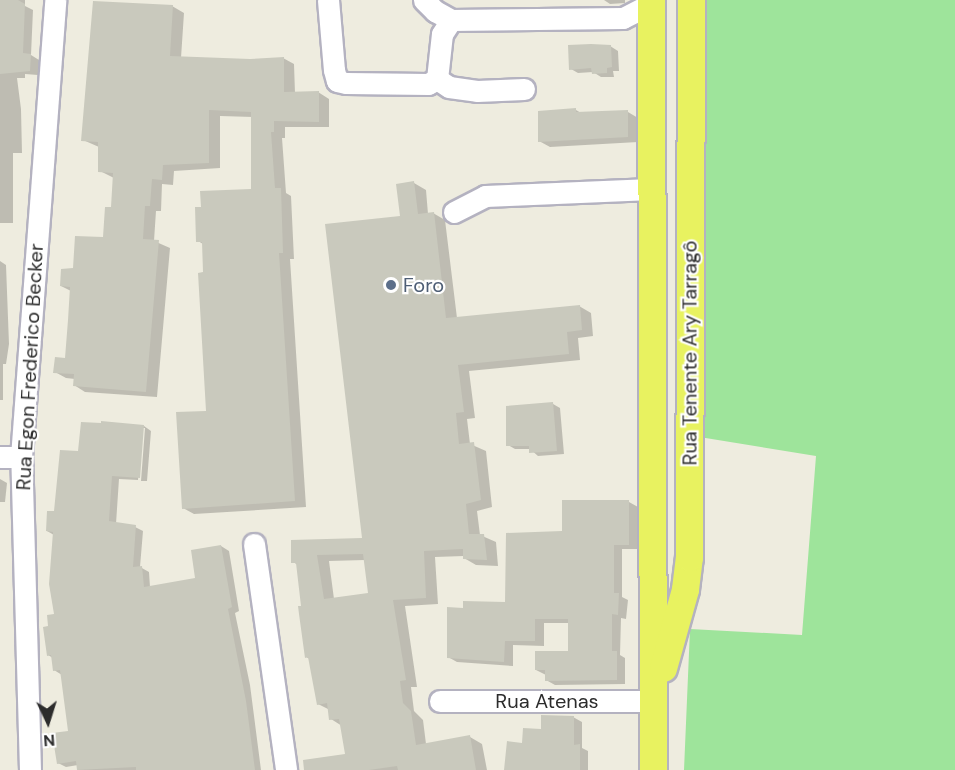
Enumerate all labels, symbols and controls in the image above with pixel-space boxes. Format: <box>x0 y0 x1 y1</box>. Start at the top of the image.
street label: Rua Tenente Ary Tarragô <box>678 241 702 465</box>
street label: Rua Egon Frederico Becker <box>12 243 48 491</box>
place label: Foro <box>403 273 444 297</box>
marker: Foro <box>384 278 398 292</box>
street label: Rua Atenas <box>495 689 599 713</box>
north arrow <box>18 692 78 752</box>
text: N <box>43 730 56 751</box>

